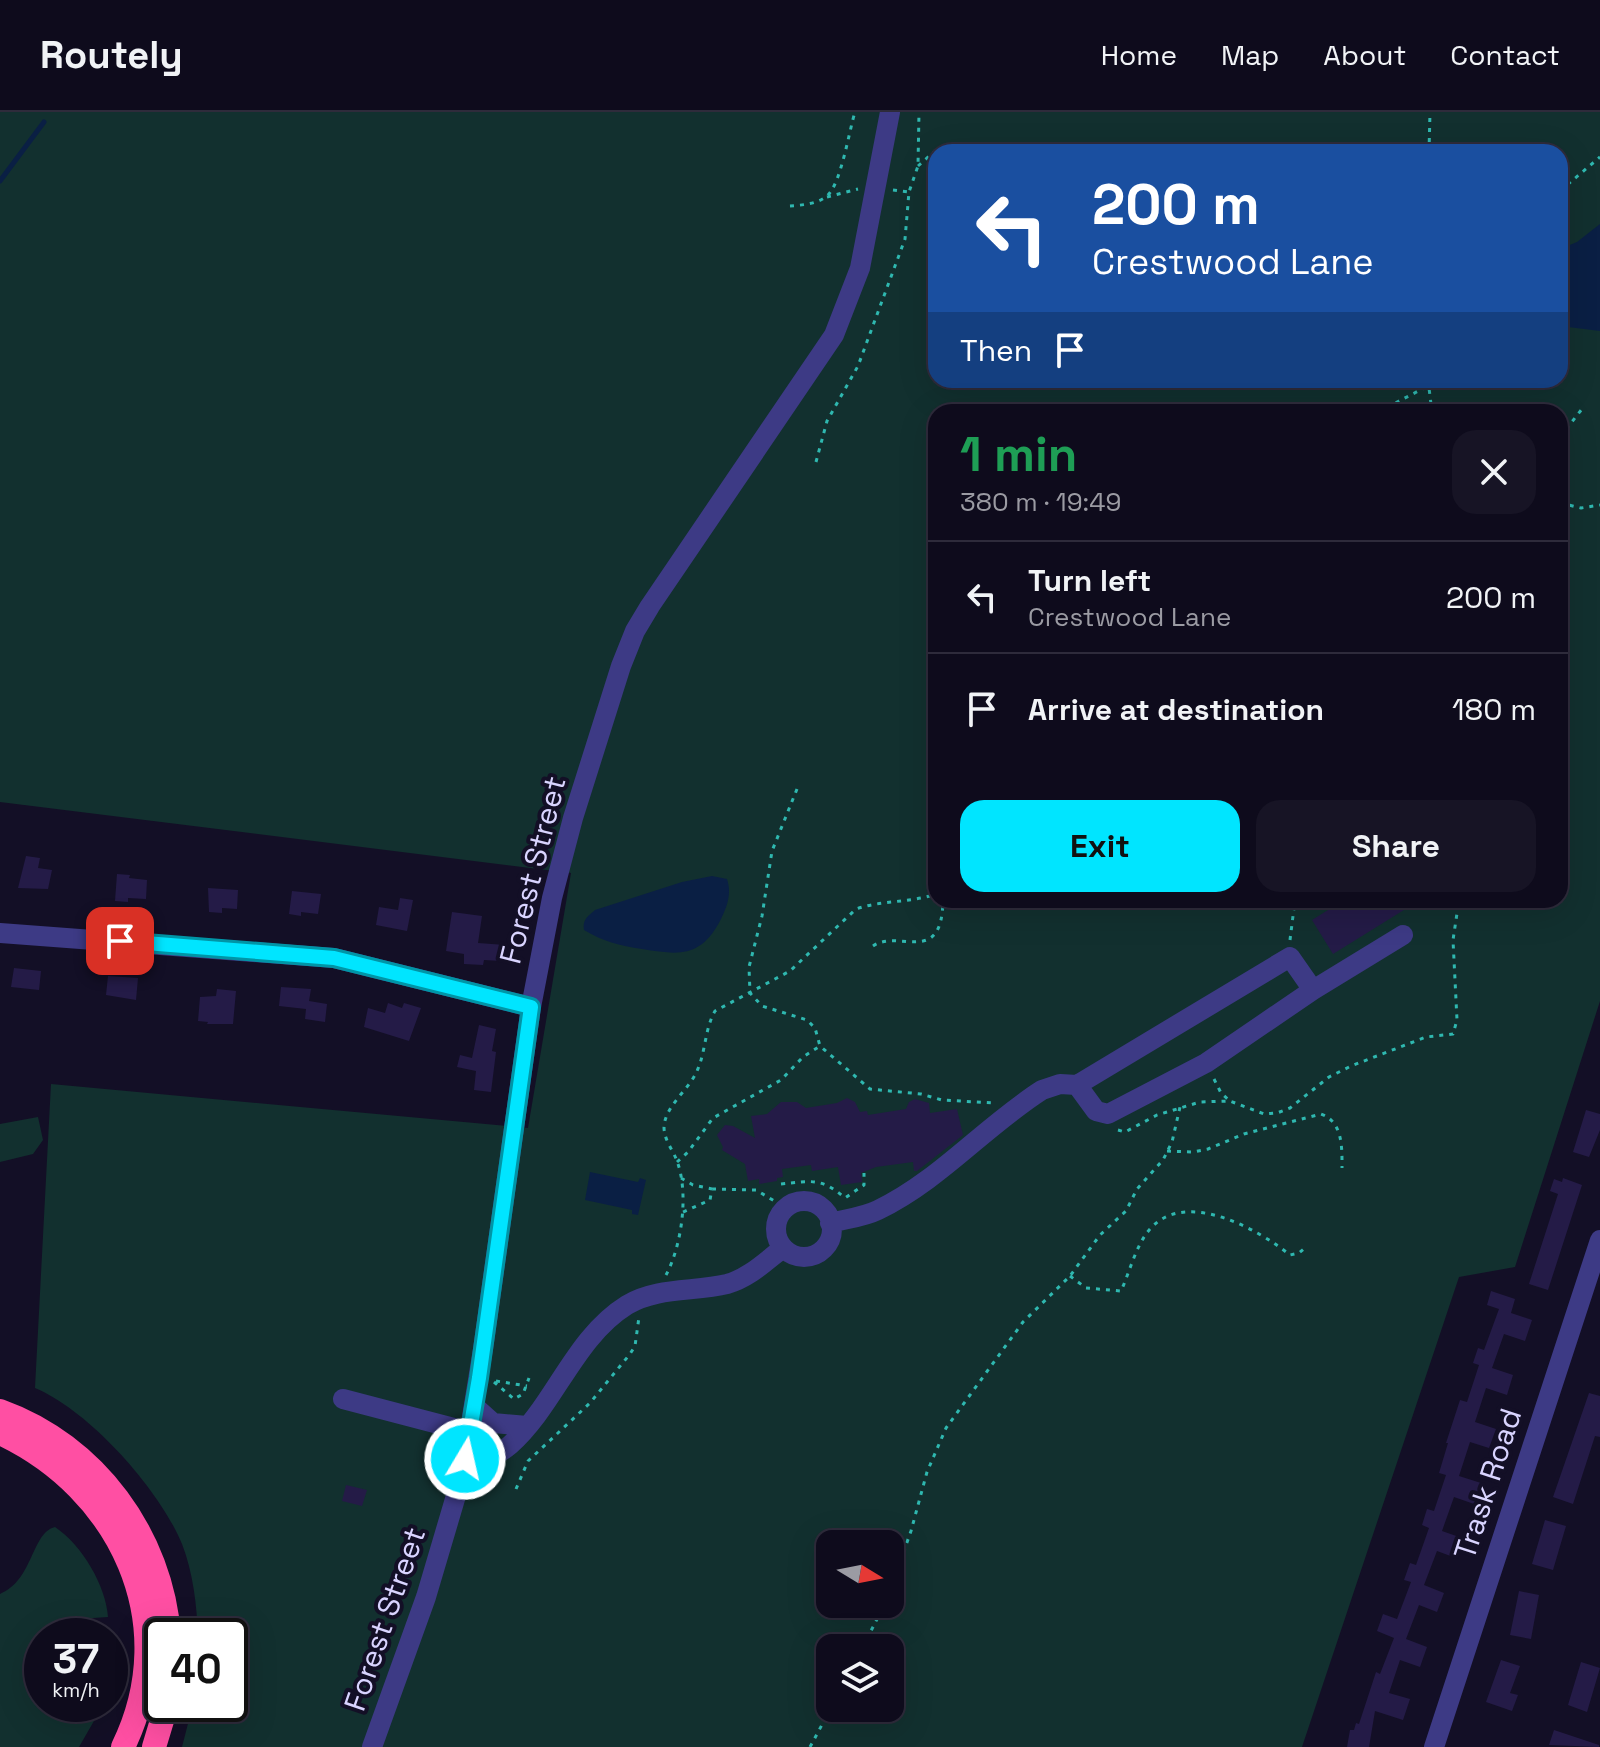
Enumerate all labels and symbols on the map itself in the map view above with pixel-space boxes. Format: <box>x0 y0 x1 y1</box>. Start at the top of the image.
street label: Forest Street <box>490 772 575 968</box>
pin <box>86 907 154 975</box>
street label: Trask Road <box>1445 1403 1530 1564</box>
position arrow <box>423 1417 507 1501</box>
street label: Forest Street <box>335 1522 434 1716</box>
north arrow <box>816 1530 904 1618</box>
speed limit sign: 40 <box>144 1618 248 1722</box>

